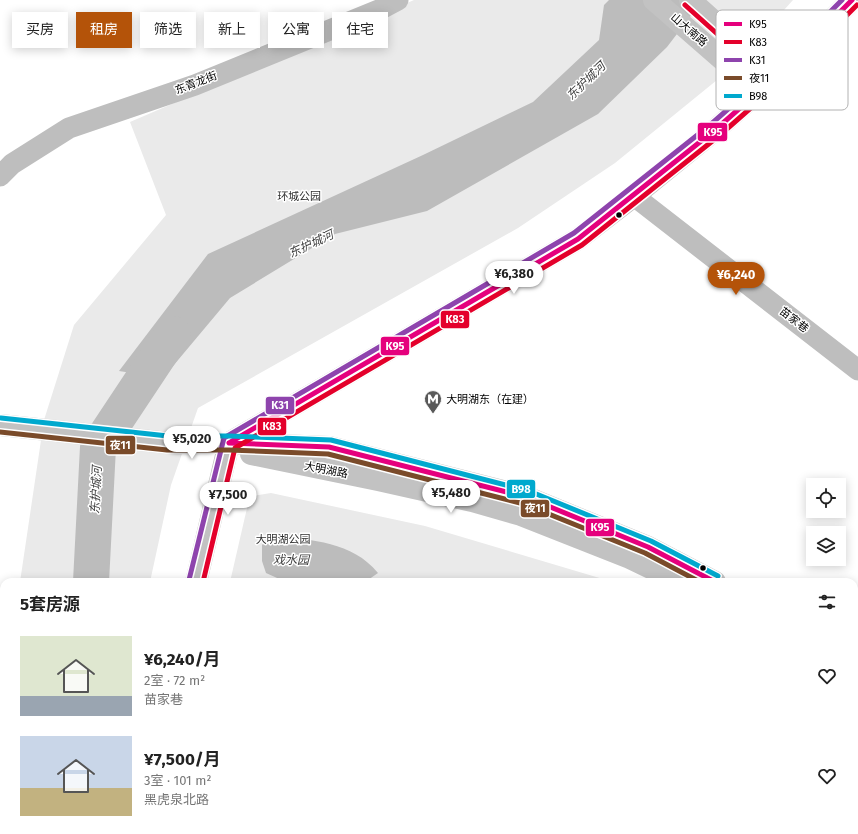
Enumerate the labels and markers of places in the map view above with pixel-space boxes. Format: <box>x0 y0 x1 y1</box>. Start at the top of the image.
unlabelled marker <box>614 210 624 220</box>
pin: ¥6,380 <box>481 261 547 295</box>
pin: ¥6,240 <box>703 262 769 296</box>
metro station icon: 大明湖东（在建） <box>423 389 443 414</box>
place label: 大明湖东（在建） <box>446 393 534 406</box>
pin: ¥5,020 <box>159 426 225 460</box>
pin: ¥5,480 <box>418 480 484 514</box>
pin: ¥7,500 <box>195 482 261 516</box>
unlabelled marker <box>698 563 708 573</box>

